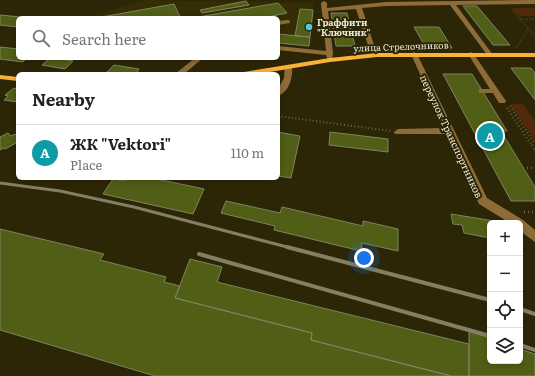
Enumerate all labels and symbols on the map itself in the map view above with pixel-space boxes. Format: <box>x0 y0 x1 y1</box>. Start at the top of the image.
place label: Граффити "Ключник" <box>317 15 371 39</box>
marker: Граффити "Ключник" <box>304 22 314 32</box>
street label: улица Стрелочников <box>353 37 449 55</box>
street label: переулок Транспортников <box>417 72 487 200</box>
pin: A <box>477 121 503 151</box>
your location <box>354 248 374 268</box>

